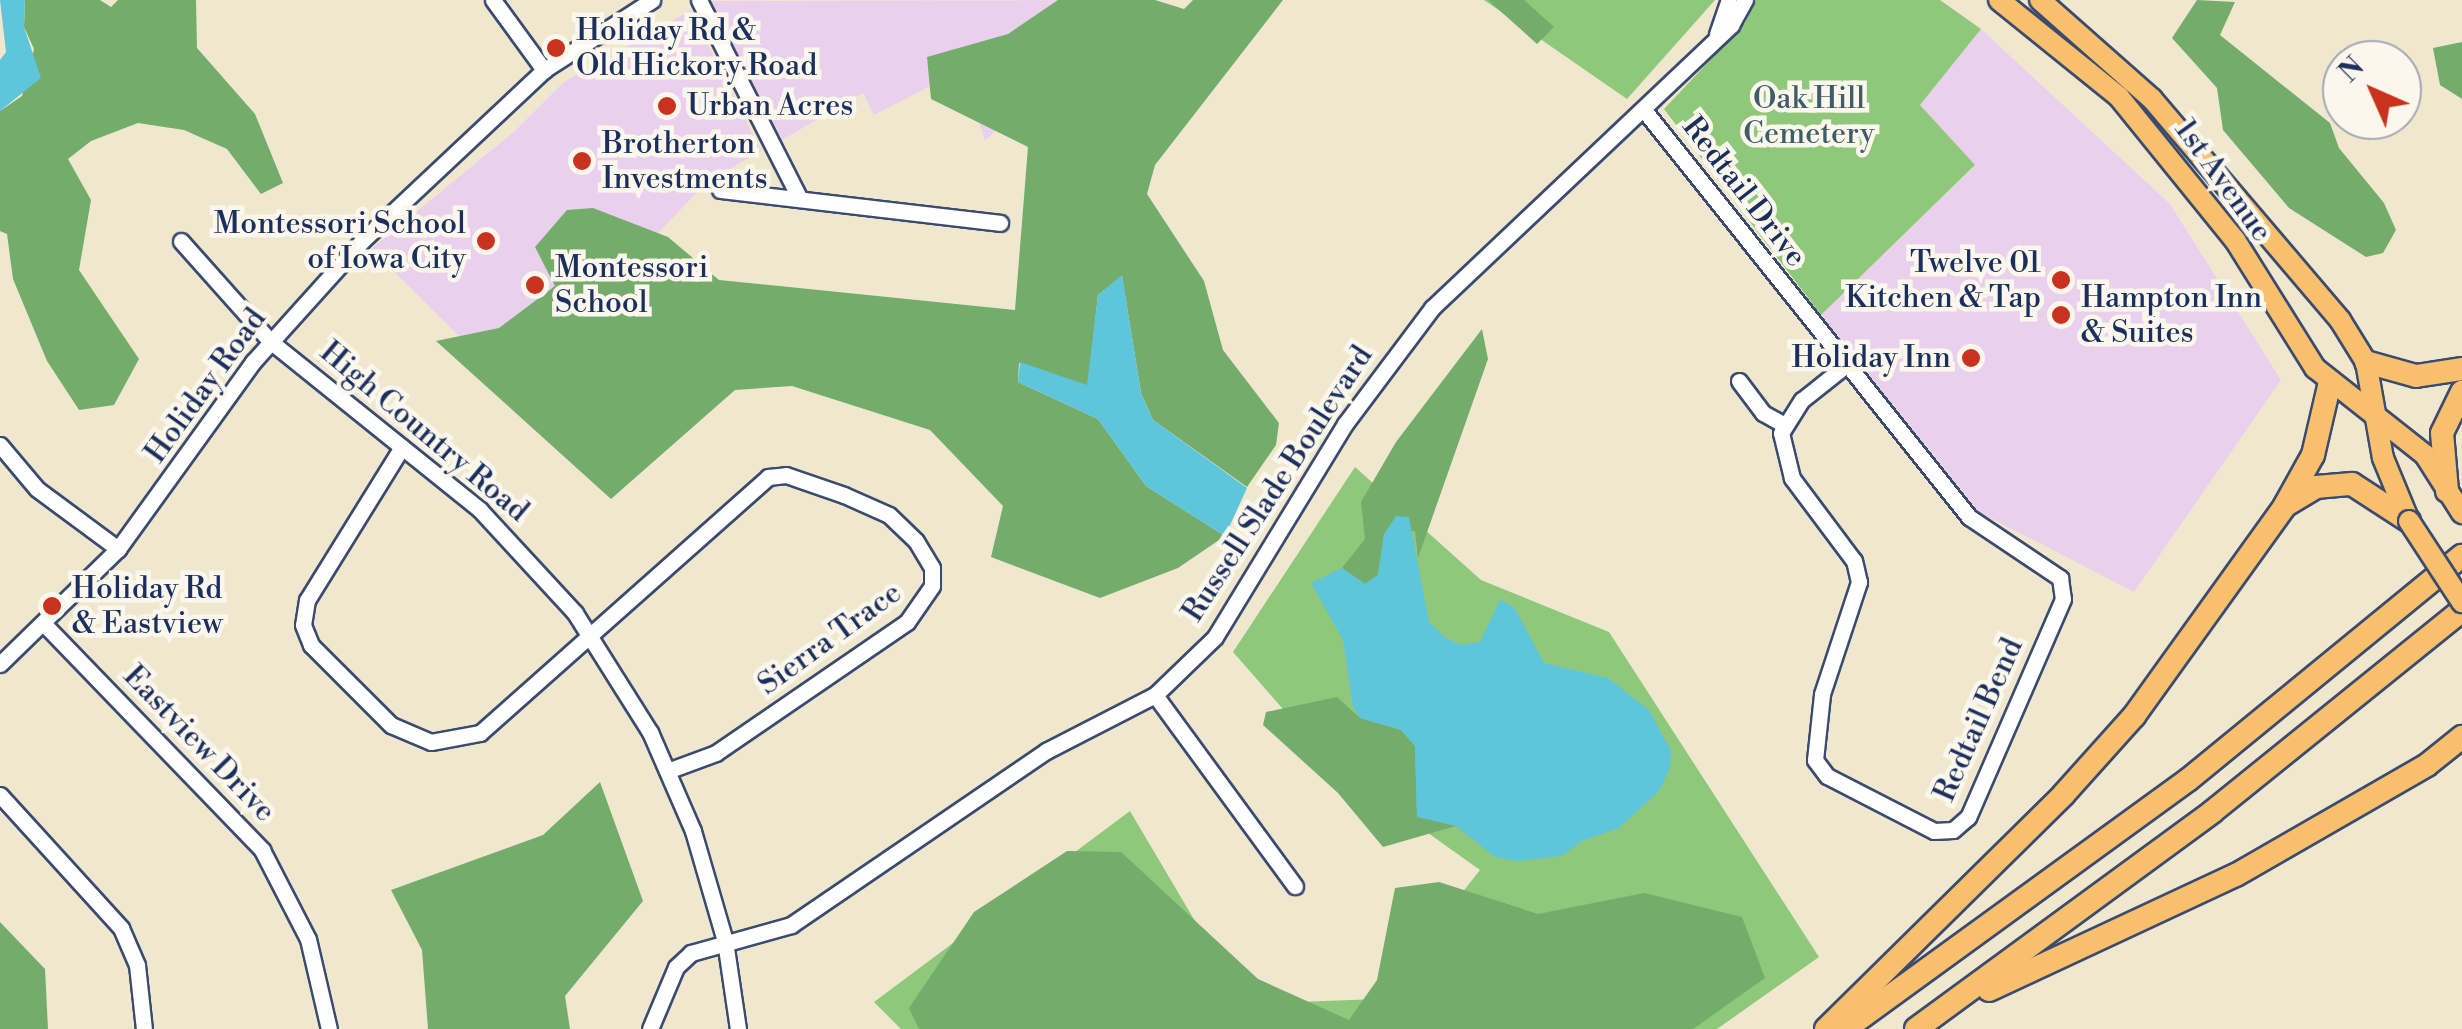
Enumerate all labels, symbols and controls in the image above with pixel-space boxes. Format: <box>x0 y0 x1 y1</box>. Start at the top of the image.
place label: Holiday Rd & Old Hickory Road <box>576 13 817 84</box>
marker: Holiday Rd & Old Hickory Road <box>545 37 567 59</box>
north arrow <box>2322 40 2422 140</box>
text: N <box>2332 50 2372 90</box>
park label: Oak Hill Cemetery <box>1743 81 1875 152</box>
place label: Urban Acres <box>687 88 853 124</box>
marker: Urban Acres <box>656 95 678 117</box>
street label: Redtail Drive <box>1674 110 1814 274</box>
street label: 1st Avenue <box>2167 113 2279 249</box>
place label: Brotherton Investments <box>602 126 768 196</box>
marker: Brotherton Investments <box>571 150 593 172</box>
place label: Montessori School of Iowa City <box>214 206 466 276</box>
marker: Montessori School of Iowa City <box>475 230 497 252</box>
place label: Twelve 01 Kitchen & Tap <box>1845 245 2041 316</box>
place label: Montessori School <box>555 250 708 320</box>
marker: Twelve 01 Kitchen & Tap <box>2050 269 2072 291</box>
marker: Montessori School <box>524 274 546 296</box>
place label: Hampton Inn & Suites <box>2081 280 2262 350</box>
street label: Holiday Road <box>138 302 274 470</box>
marker: Hampton Inn & Suites <box>2050 304 2072 326</box>
street label: High Country Road <box>312 334 536 530</box>
street label: Russell Slade Boulevard <box>1175 339 1381 629</box>
place label: Holiday Inn <box>1791 340 1951 376</box>
marker: Holiday Inn <box>1960 347 1982 369</box>
place label: Holiday Rd & Eastview <box>72 571 223 642</box>
street label: Sierra Trace <box>751 575 909 703</box>
marker: Holiday Rd & Eastview <box>41 595 63 617</box>
street label: Redtail Bend <box>1927 633 2031 807</box>
street label: Eastview Drive <box>116 658 282 830</box>

